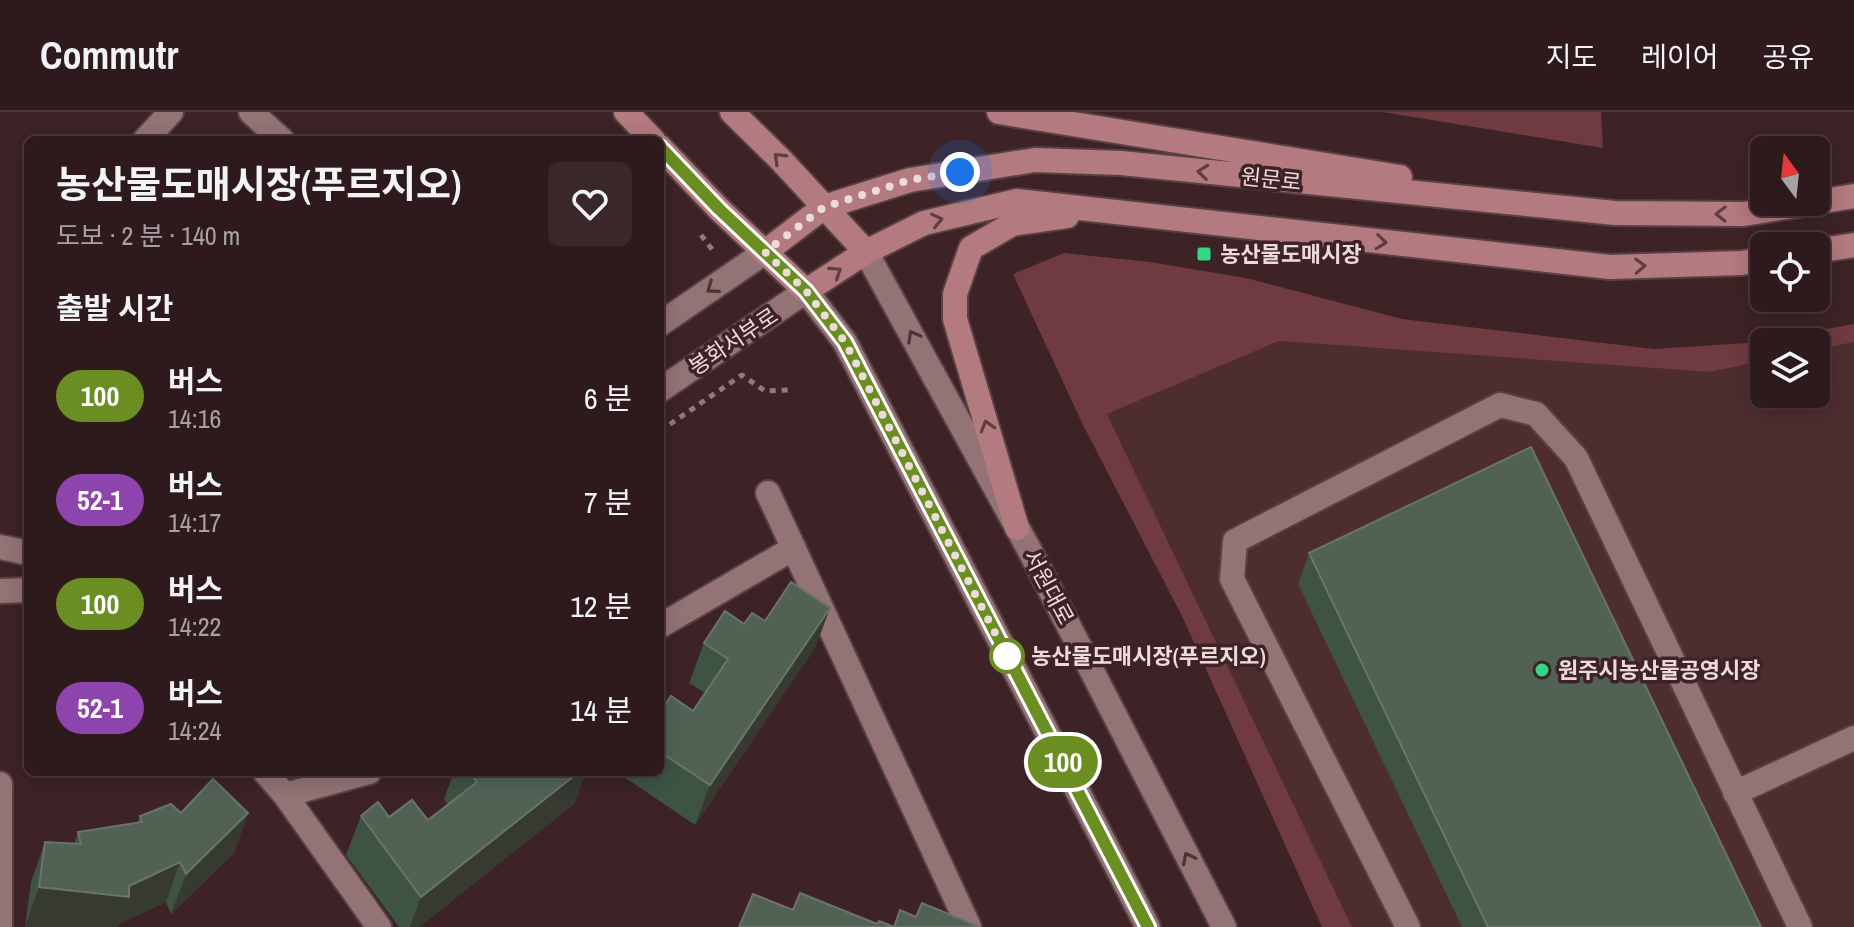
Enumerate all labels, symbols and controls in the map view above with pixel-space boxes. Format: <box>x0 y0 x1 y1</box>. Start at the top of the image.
text: Commutr <box>40 30 178 81</box>
text: 지도 <box>1546 38 1597 76</box>
text: 레이어 <box>1641 38 1718 76</box>
text: 공유 <box>1762 38 1814 76</box>
north arrow <box>1750 136 1830 216</box>
map controls <box>1750 136 1830 408</box>
your location <box>940 152 980 192</box>
one-way arrow <box>774 153 788 167</box>
text: 농산물도매시장(푸르지오) <box>56 159 461 210</box>
street label: 원문로 <box>1239 161 1303 197</box>
button: heart <box>548 162 632 246</box>
one-way arrow <box>1196 163 1209 180</box>
one-way arrow <box>1714 205 1727 223</box>
one-way arrow <box>929 213 943 230</box>
text: 도보 · 2 분 · 140 m <box>56 218 240 253</box>
button: locate <box>1750 232 1830 312</box>
one-way arrow <box>1375 233 1388 250</box>
place label: 농산물도매시장 <box>1220 239 1362 269</box>
marker: 농산물도매시장 <box>1195 245 1213 263</box>
one-way arrow <box>1634 258 1647 275</box>
one-way arrow <box>827 266 842 281</box>
one-way arrow <box>707 278 721 292</box>
text: 출발 시간 <box>56 288 173 328</box>
street label: 봉화서부로 <box>683 300 783 382</box>
button: layers <box>1750 328 1830 408</box>
one-way arrow <box>907 330 922 344</box>
text: 버스 <box>168 361 223 401</box>
text: 100 <box>81 377 119 415</box>
text: 6 분 <box>584 378 632 418</box>
text: 14:16 <box>168 401 221 436</box>
one-way arrow <box>980 419 996 433</box>
text: 버스 <box>168 465 223 505</box>
text: 52-1 <box>77 481 123 519</box>
text: 7 분 <box>584 482 632 522</box>
text: 14:17 <box>168 505 221 540</box>
street label: 서원대로 <box>1017 544 1081 630</box>
text: 버스 <box>168 569 223 609</box>
text: 100 <box>81 585 119 623</box>
text: 12 분 <box>570 586 632 626</box>
text: 14:22 <box>168 609 221 644</box>
marker: 농산물도매시장(푸르지오) <box>990 639 1024 673</box>
place label: 농산물도매시장(푸르지오) <box>1031 641 1266 671</box>
place label: 원주시농산물공영시장 <box>1558 655 1760 685</box>
marker: 원주시농산물공영시장 <box>1533 661 1551 679</box>
text: 버스 <box>168 673 223 713</box>
text: 52-1 <box>77 689 123 727</box>
text: 14 분 <box>570 690 632 730</box>
text: 14:24 <box>168 713 221 748</box>
line badge: 100 <box>1017 736 1109 788</box>
text: 100 <box>1044 743 1082 781</box>
one-way arrow <box>1183 851 1198 866</box>

